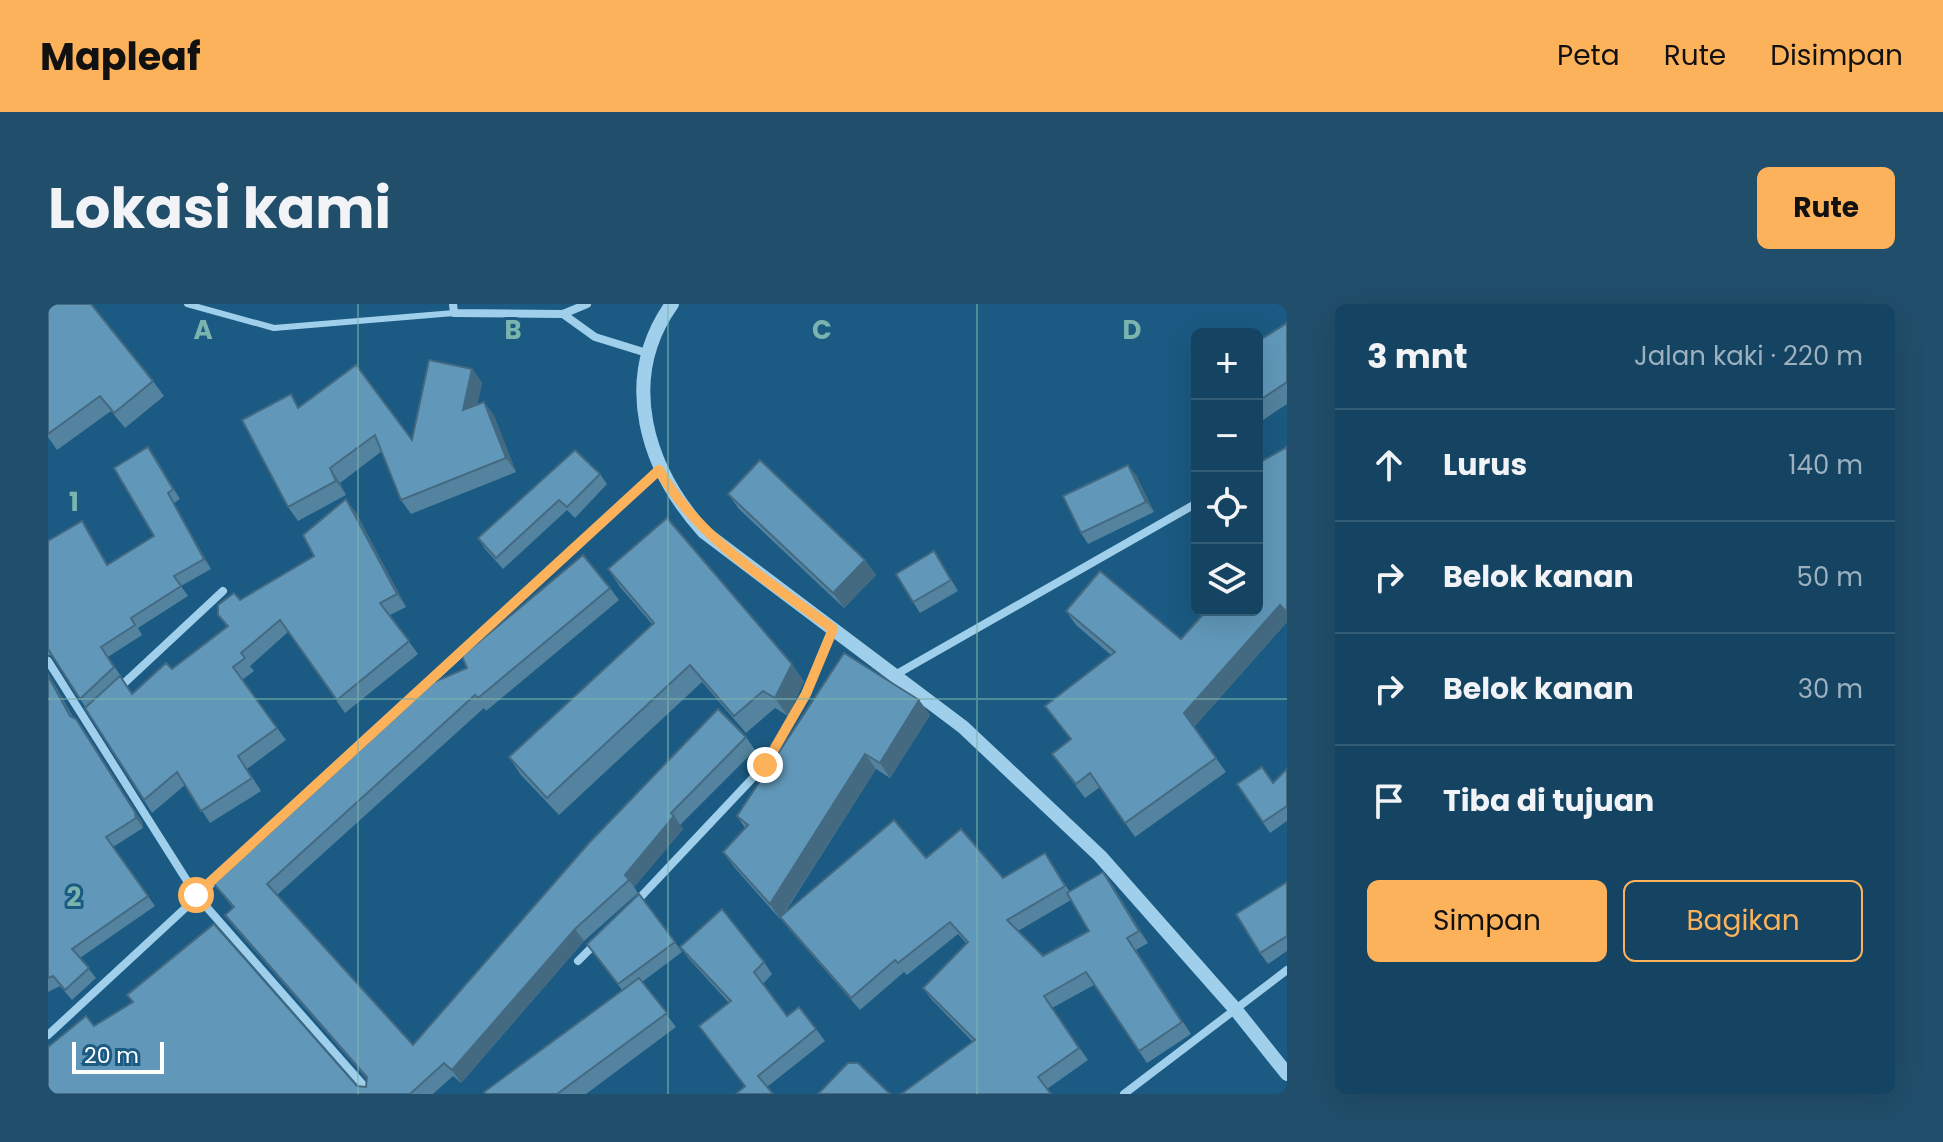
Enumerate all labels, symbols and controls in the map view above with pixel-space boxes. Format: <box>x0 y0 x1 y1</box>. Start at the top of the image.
text: Mapleaf <box>40 30 201 83</box>
text: Peta <box>1557 36 1620 75</box>
text: Rute <box>1664 36 1726 75</box>
text: Disimpan <box>1770 36 1903 75</box>
button: Rute <box>1757 167 1895 249</box>
text: Lokasi kami <box>48 169 391 248</box>
text: A <box>193 312 213 348</box>
text: B <box>504 312 522 348</box>
text: C <box>812 312 832 348</box>
text: D <box>1123 312 1142 348</box>
map controls <box>1191 328 1263 616</box>
button: + <box>1191 328 1263 400</box>
text: 3 mnt <box>1367 332 1468 380</box>
text: Jalan kaki · 220 m <box>1634 338 1863 374</box>
button: − <box>1191 400 1263 472</box>
icon: ahead <box>1367 443 1411 487</box>
text: Lurus <box>1443 443 1527 486</box>
text: 140 m <box>1788 447 1863 483</box>
button: locate <box>1191 472 1263 544</box>
text: 1 <box>69 484 79 520</box>
button: layers <box>1191 544 1263 616</box>
icon: right <box>1367 555 1411 599</box>
text: Belok kanan <box>1443 555 1634 598</box>
text: 50 m <box>1797 559 1863 595</box>
icon: right <box>1367 667 1411 711</box>
text: Belok kanan <box>1443 667 1634 710</box>
text: 30 m <box>1798 671 1863 707</box>
route end <box>747 747 783 783</box>
icon: arrive <box>1367 779 1411 823</box>
text: Tiba di tujuan <box>1443 779 1654 822</box>
route start <box>178 877 214 913</box>
text: 2 <box>67 879 82 915</box>
button: Simpan <box>1367 880 1607 962</box>
button: Bagikan <box>1623 880 1863 962</box>
scale bar <box>72 1038 164 1074</box>
text: 20 m <box>84 1040 139 1071</box>

